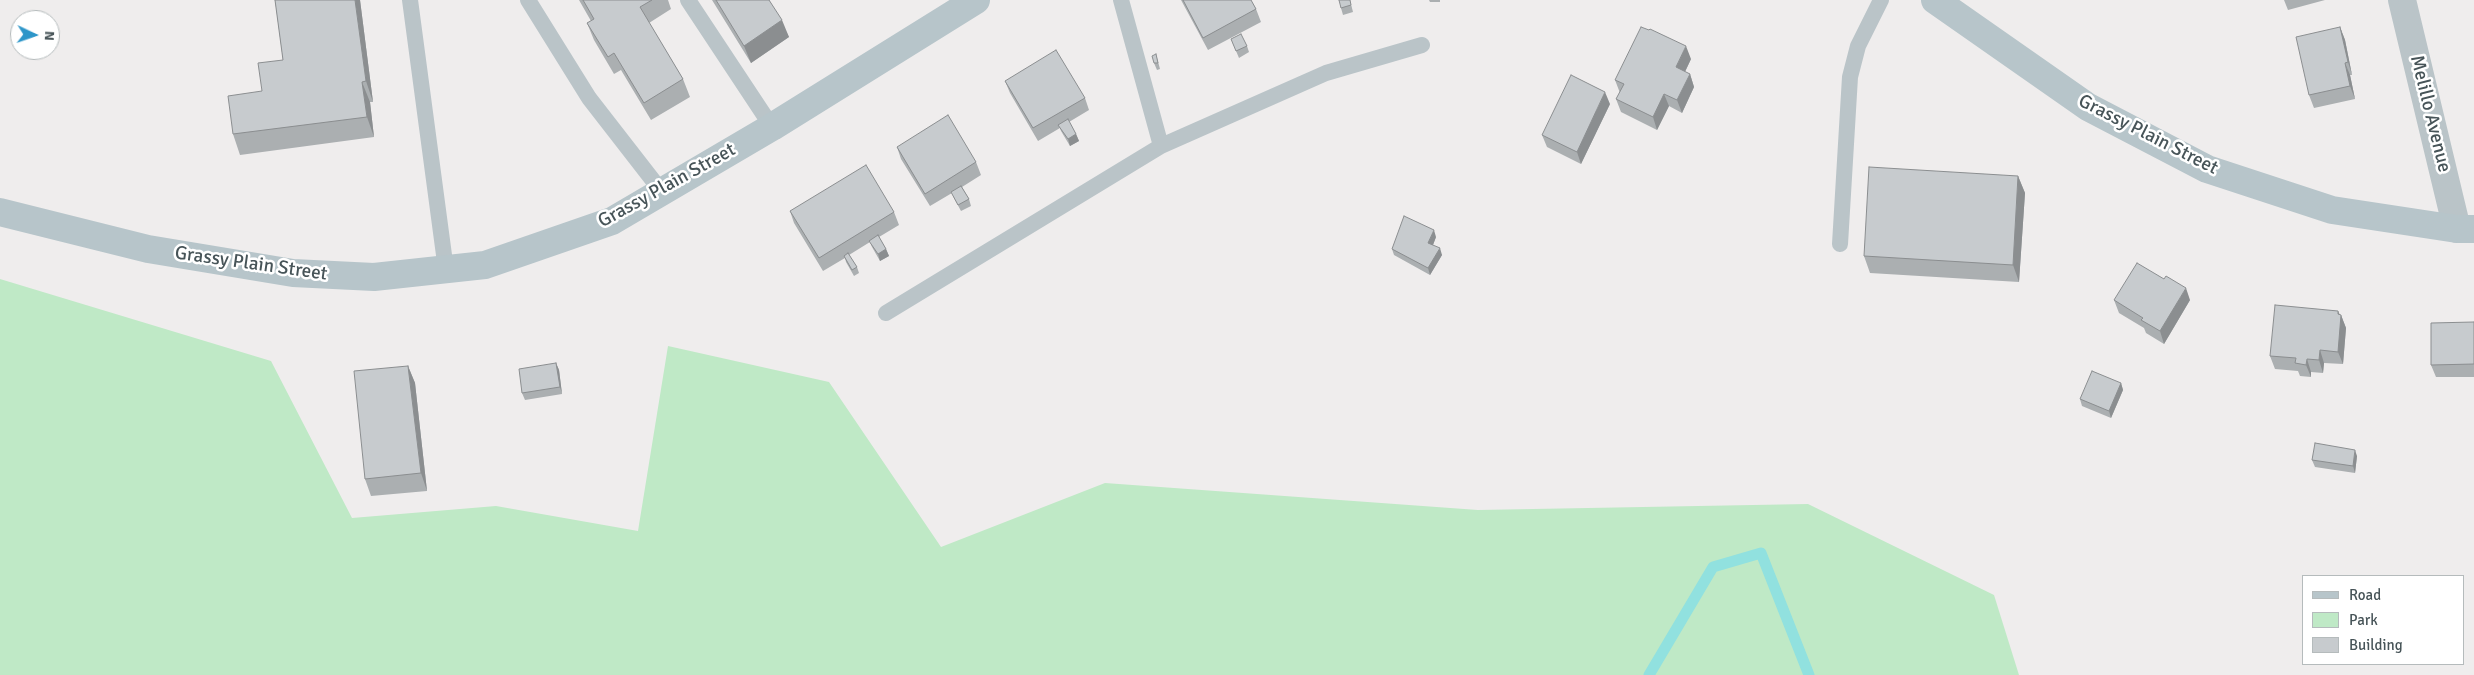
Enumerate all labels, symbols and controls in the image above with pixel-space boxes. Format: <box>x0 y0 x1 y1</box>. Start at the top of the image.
north arrow <box>10 10 60 60</box>
text: N <box>41 30 58 41</box>
street label: Melillo Avenue <box>2404 53 2456 175</box>
street label: Grassy Plain Street <box>2074 90 2222 180</box>
street label: Grassy Plain Street <box>594 139 740 233</box>
street label: Grassy Plain Street <box>173 242 329 286</box>
legend <box>2302 575 2464 665</box>
text: Road <box>2349 586 2381 604</box>
text: Park <box>2349 611 2378 629</box>
text: Building <box>2349 636 2403 654</box>

